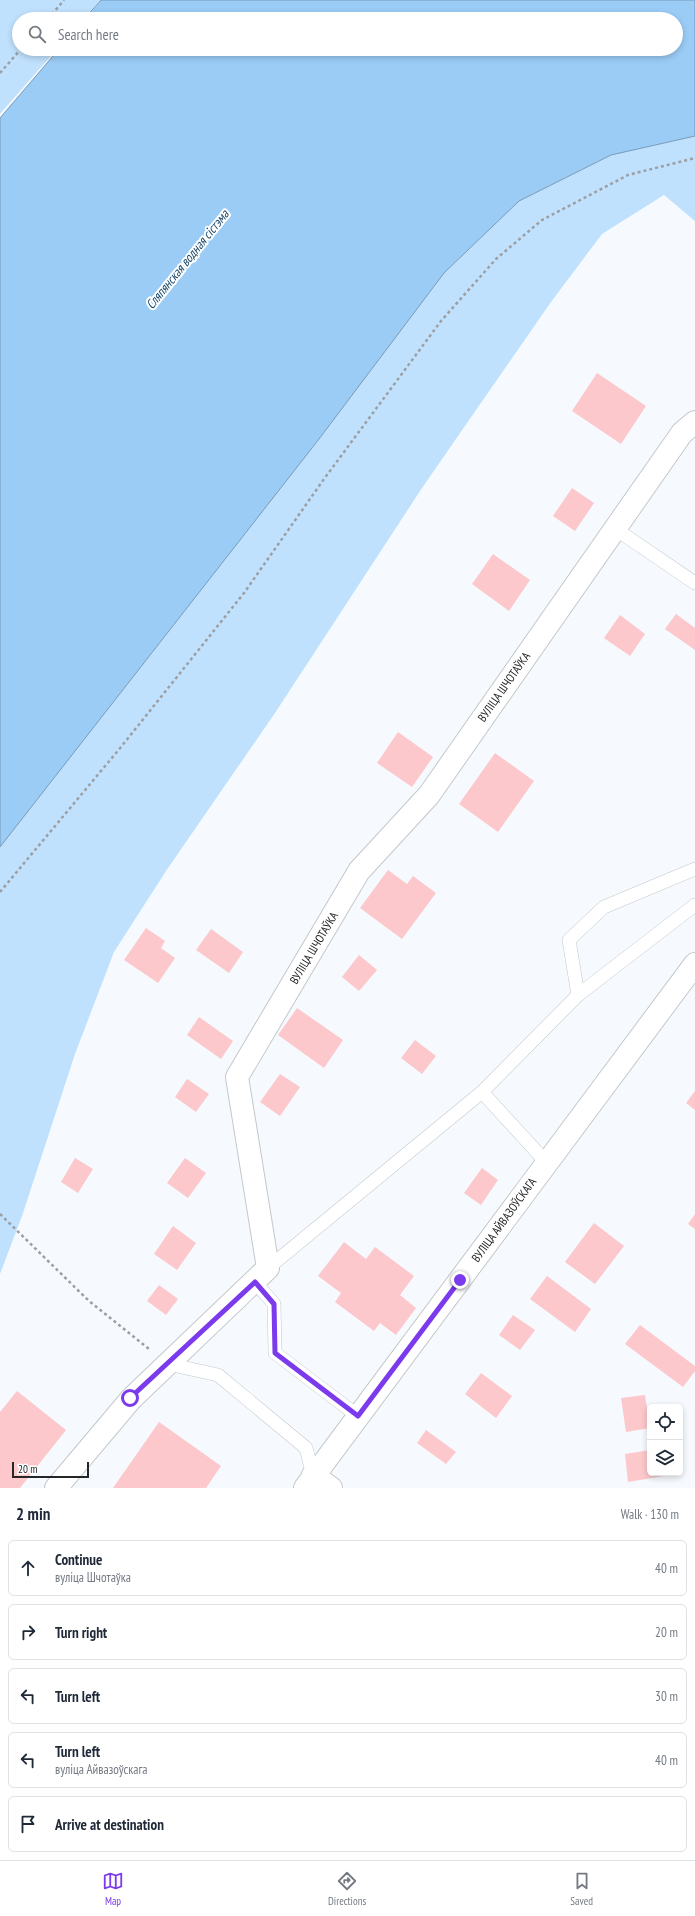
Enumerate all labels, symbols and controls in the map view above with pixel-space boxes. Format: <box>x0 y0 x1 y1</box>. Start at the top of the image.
search box <box>12 12 683 56</box>
icon: search <box>26 23 48 45</box>
text: Search here <box>58 25 119 44</box>
water label: Сляпянская водная сістэма <box>142 206 233 312</box>
street label: ВУЛІЦА ШЧОТАЎКА <box>474 649 533 724</box>
street label: ВУЛІЦА ШЧОТАЎКА <box>286 909 341 987</box>
street label: ВУЛІЦА АЙВАЗОЎСКАГА <box>468 1174 539 1265</box>
route end <box>451 1271 469 1289</box>
route start <box>121 1389 139 1407</box>
map controls <box>647 1404 683 1476</box>
button: locate <box>647 1404 683 1440</box>
button: layers <box>647 1440 683 1476</box>
scale bar <box>12 1460 89 1479</box>
text: 20 m <box>18 1462 37 1476</box>
text: 2 min <box>16 1503 50 1525</box>
text: Walk · 130 m <box>621 1506 679 1523</box>
text: Continue <box>55 1550 102 1569</box>
icon: ahead <box>17 1557 39 1579</box>
text: 40 m <box>655 1560 678 1577</box>
text: вуліца Шчотаўка <box>55 1569 131 1586</box>
icon: right <box>17 1621 39 1643</box>
text: Turn right <box>55 1623 107 1642</box>
text: 20 m <box>655 1624 678 1641</box>
icon: left <box>17 1685 39 1707</box>
text: Turn left <box>55 1687 100 1706</box>
text: 30 m <box>655 1688 678 1705</box>
text: Turn left <box>55 1742 100 1761</box>
icon: left <box>17 1749 39 1771</box>
text: 40 m <box>655 1752 678 1769</box>
text: вуліца Айвазоўскага <box>55 1761 148 1778</box>
icon: arrive <box>17 1813 39 1835</box>
text: Arrive at destination <box>55 1815 164 1834</box>
tab: Map <box>102 1870 124 1908</box>
tab: Directions <box>328 1870 366 1908</box>
tab: Saved <box>570 1870 593 1908</box>

